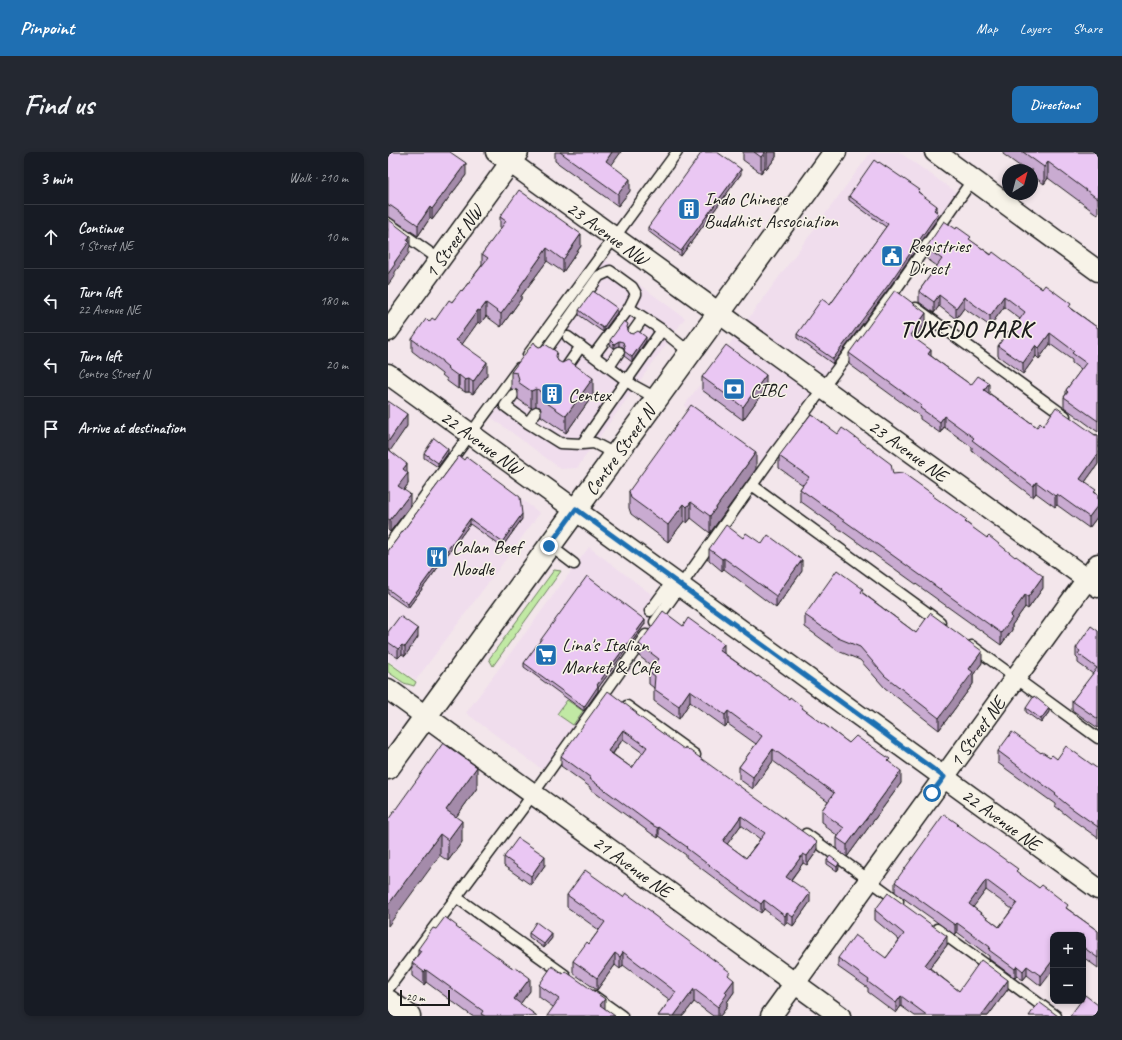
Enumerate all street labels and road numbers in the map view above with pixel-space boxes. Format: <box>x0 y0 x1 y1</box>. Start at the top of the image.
street label: 23 Avenue NW <box>562 196 655 273</box>
street label: 1 Street NW <box>420 199 490 283</box>
street label: Centre Street N <box>579 399 662 500</box>
street label: 22 Avenue NW <box>436 405 529 482</box>
street label: 23 Avenue NE <box>864 414 954 489</box>
street label: 1 Street NE <box>944 690 1013 772</box>
street label: 22 Avenue NE <box>957 783 1047 858</box>
street label: 21 Avenue NE <box>588 830 679 905</box>

